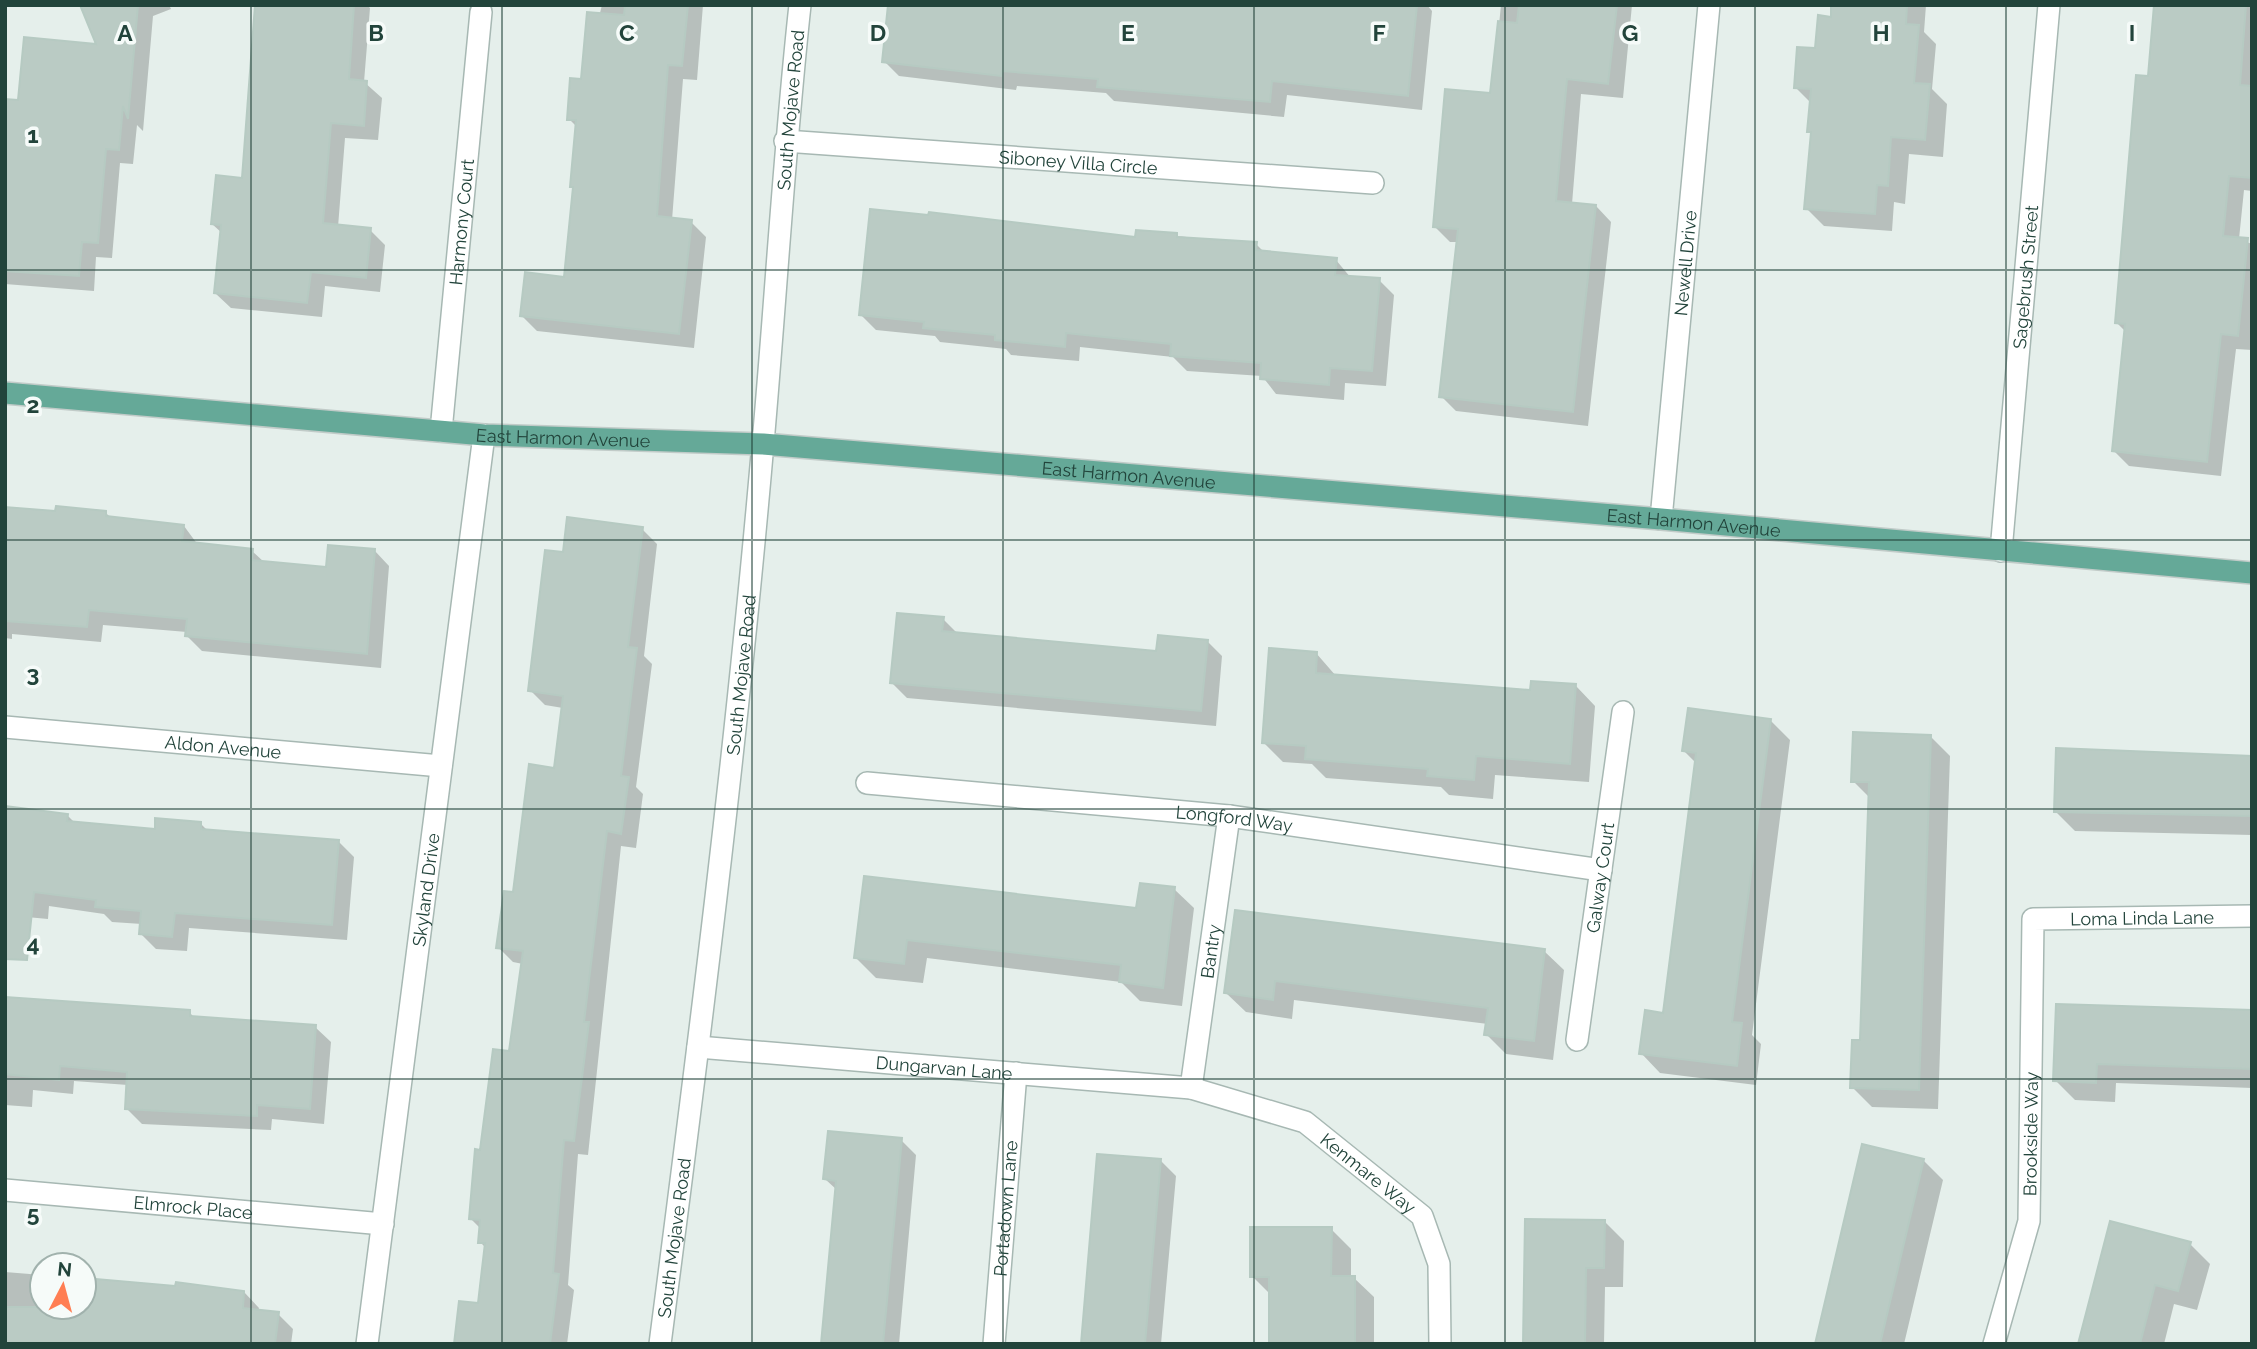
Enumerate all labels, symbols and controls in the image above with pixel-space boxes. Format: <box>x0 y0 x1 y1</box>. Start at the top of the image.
text: A <box>117 19 133 46</box>
text: B <box>368 19 384 46</box>
text: C <box>619 19 635 46</box>
text: D <box>870 19 886 46</box>
text: E <box>1121 19 1135 46</box>
text: F <box>1372 19 1386 46</box>
text: G <box>1622 19 1638 46</box>
text: H <box>1872 19 1890 46</box>
text: I <box>2129 19 2135 46</box>
street label: South Mojave Road <box>773 29 808 191</box>
text: 1 <box>27 121 39 148</box>
street label: Siboney Villa Circle <box>998 146 1159 178</box>
street label: Harmony Court <box>444 158 477 286</box>
street label: Sagebrush Street <box>2008 204 2042 350</box>
street label: Newell Drive <box>1670 209 1700 317</box>
text: 2 <box>27 391 39 418</box>
street label: East Harmon Avenue <box>475 424 651 451</box>
street label: East Harmon Avenue <box>1041 457 1217 492</box>
street label: East Harmon Avenue <box>1606 504 1782 540</box>
street label: South Mojave Road <box>722 594 759 756</box>
text: 3 <box>27 660 39 687</box>
street label: Aldon Avenue <box>164 731 283 762</box>
street label: Longford Way <box>1175 801 1294 836</box>
street label: Galway Court <box>1582 821 1618 934</box>
street label: Skyland Drive <box>408 831 443 948</box>
street label: Loma Linda Lane <box>2070 906 2215 929</box>
street label: Bantry <box>1196 923 1224 980</box>
text: 4 <box>26 930 40 957</box>
street label: Dungarvan Lane <box>875 1051 1014 1084</box>
street label: Brookside Way <box>2019 1071 2041 1196</box>
street label: Kenmare Way <box>1317 1128 1420 1218</box>
street label: Portadown Lane <box>989 1139 1021 1277</box>
street label: South Mojave Road <box>653 1157 694 1319</box>
street label: Elmrock Place <box>133 1191 254 1223</box>
text: 5 <box>27 1200 40 1227</box>
north arrow <box>28 1251 98 1321</box>
text: N <box>56 1257 73 1281</box>

